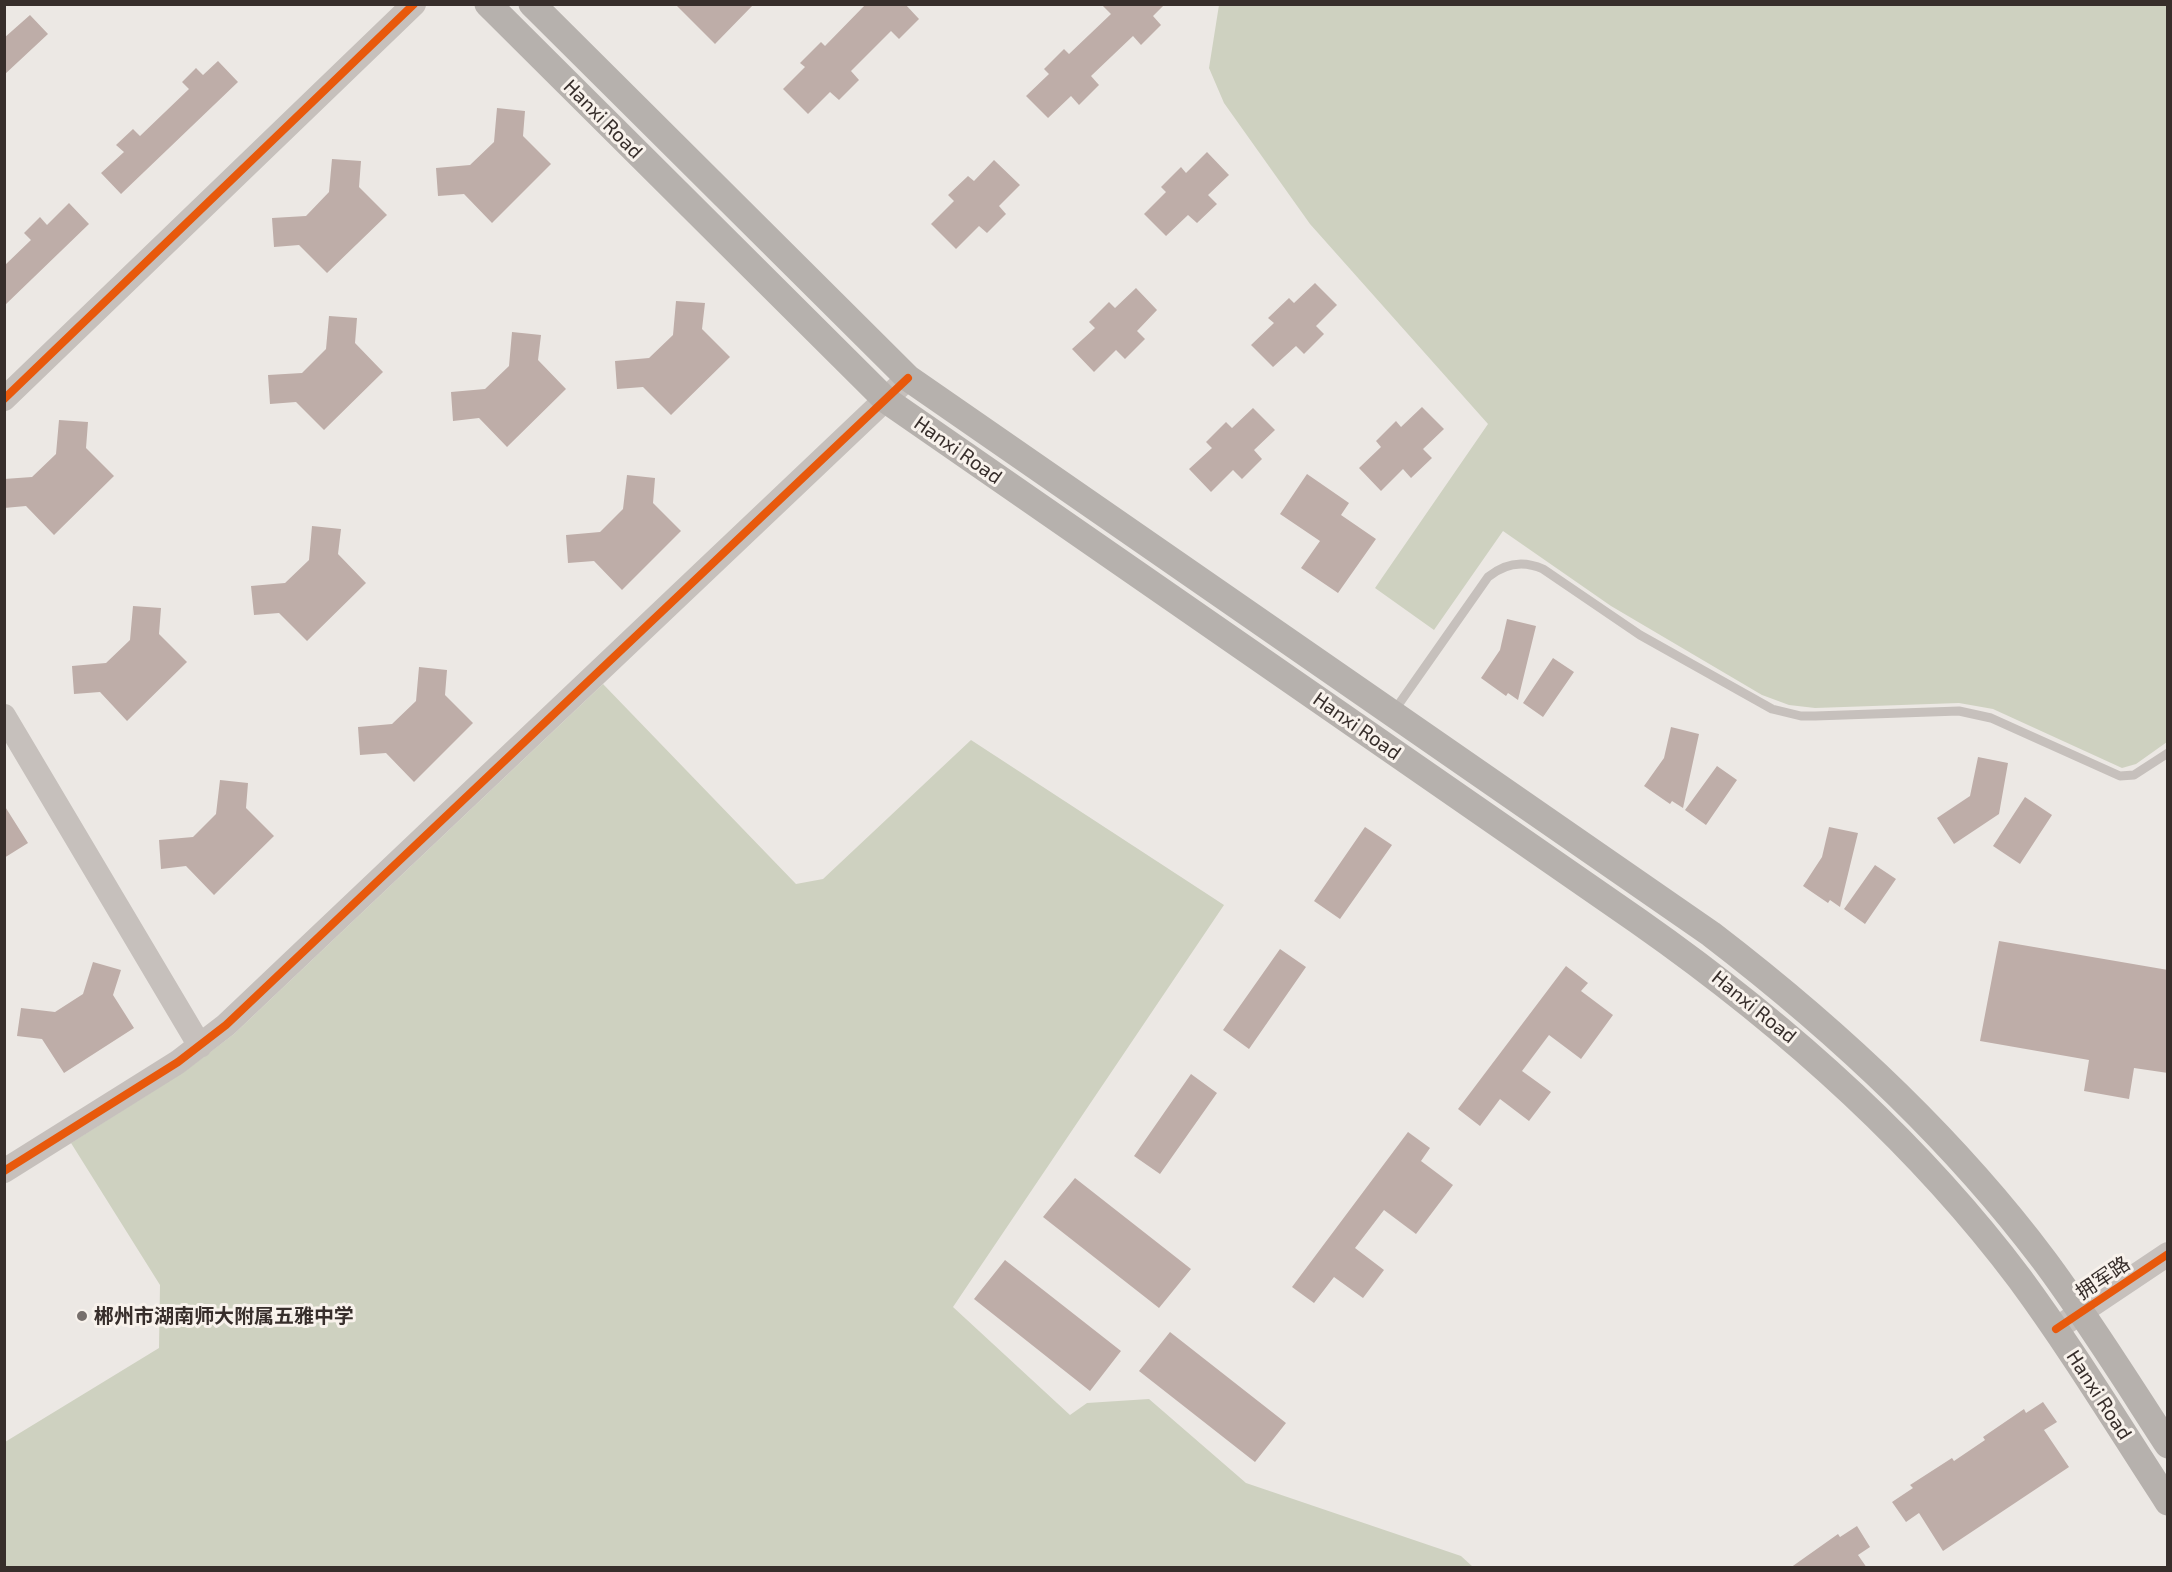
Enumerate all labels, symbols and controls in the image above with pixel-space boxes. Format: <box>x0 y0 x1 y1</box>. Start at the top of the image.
street label: Hanxi Road <box>558 74 648 164</box>
street label: Hanxi Road <box>909 411 1007 489</box>
street label: Hanxi Road <box>1308 687 1406 765</box>
street label: Hanxi Road <box>1707 966 1801 1048</box>
street label: 拥军路 <box>2071 1251 2135 1305</box>
place label: 郴州市湖南师大附属五雅中学 <box>94 1304 354 1328</box>
marker: 郴州市湖南师大附属五雅中学 <box>75 1309 89 1323</box>
street label: Hanxi Road <box>2061 1346 2137 1444</box>

